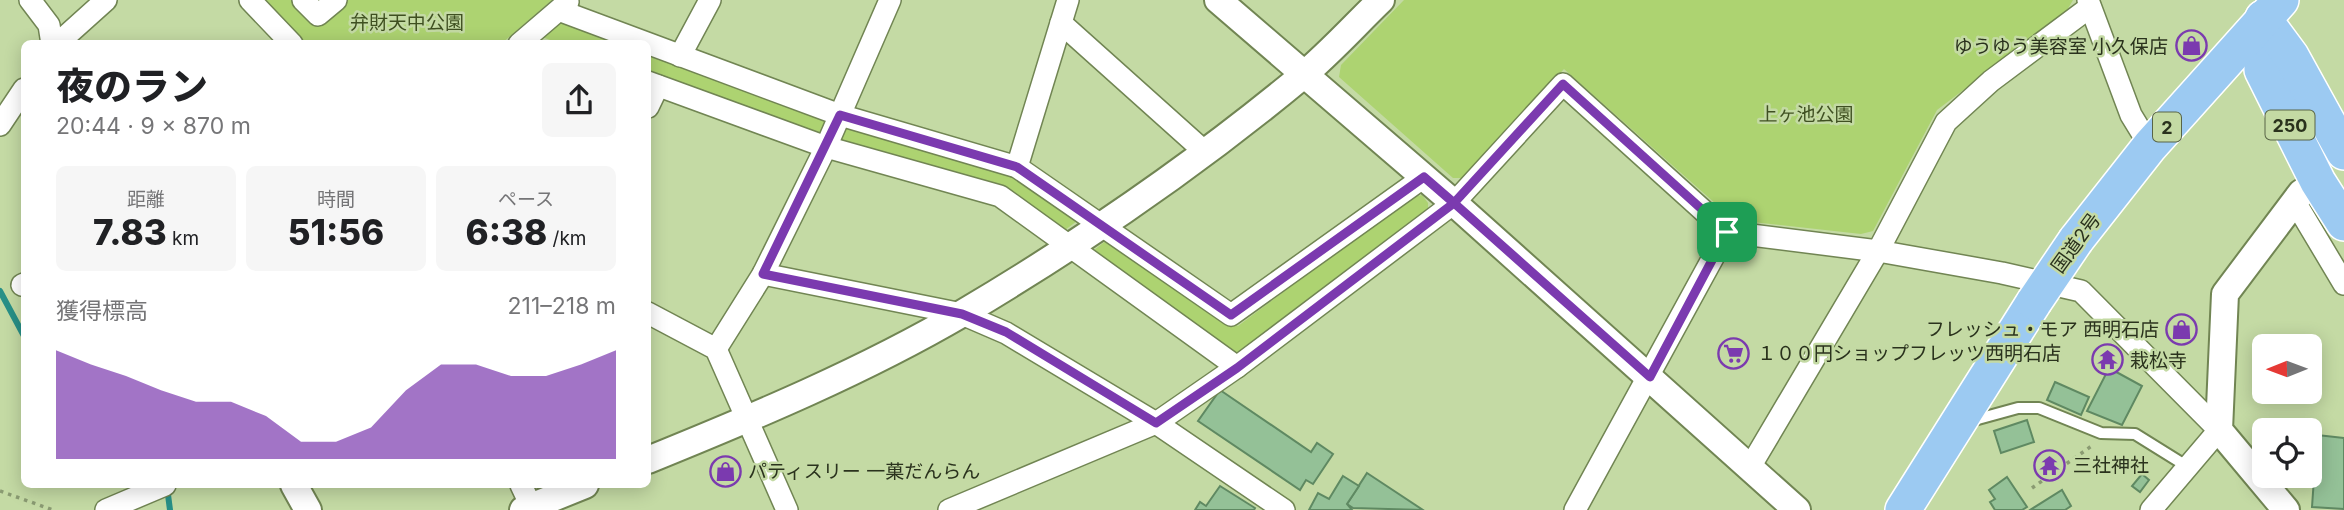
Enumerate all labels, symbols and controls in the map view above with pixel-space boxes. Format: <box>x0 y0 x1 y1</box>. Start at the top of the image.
park label: 弁財天中公園 <box>350 11 464 34</box>
shop icon: ゆうゆう美容室 小久保店 <box>2174 29 2208 63</box>
place label: ゆうゆう美容室 小久保店 <box>1954 35 2168 58</box>
text: 夜のラン <box>56 63 208 109</box>
button: share <box>542 63 616 137</box>
park label: 上ヶ池公園 <box>1758 103 1854 126</box>
road number: 250 <box>2266 110 2314 140</box>
text: 20:44 · 9 × 870 m <box>56 112 251 140</box>
road number: 2 <box>2153 112 2181 142</box>
text: 距離 <box>127 188 165 211</box>
text: 時間 <box>317 188 355 211</box>
text: ペース <box>498 188 554 211</box>
pin <box>1697 202 1757 262</box>
street label: 国道2号 <box>2047 208 2105 278</box>
text: 7.83 <box>93 211 167 253</box>
text: 51:56 <box>288 211 384 253</box>
text: 6:38 <box>466 211 547 253</box>
icon: arrive <box>1708 213 1746 251</box>
text: km <box>167 227 199 250</box>
text: /km <box>547 227 587 250</box>
text: 211–218 m <box>508 292 616 320</box>
text: 獲得標高 <box>56 297 148 325</box>
shop icon: フレッシュ・モア 西明石店 <box>2165 312 2199 346</box>
place label: フレッシュ・モア 西明石店 <box>1926 318 2159 341</box>
north arrow <box>2252 334 2322 404</box>
map controls <box>2252 334 2322 488</box>
supermarket icon: １００円ショップフレッツ西明石店 <box>1717 336 1751 370</box>
place label: １００円ショップフレッツ西明石店 <box>1757 342 2061 365</box>
temple icon: 栽松寺 <box>2090 343 2124 377</box>
place label: 栽松寺 <box>2130 349 2187 372</box>
button: locate <box>2252 418 2322 488</box>
temple icon: 三社神社 <box>2033 448 2067 482</box>
shop icon: パティスリー 一菓だんらん <box>708 454 742 488</box>
place label: 三社神社 <box>2073 454 2149 477</box>
place label: パティスリー 一菓だんらん <box>748 460 980 483</box>

